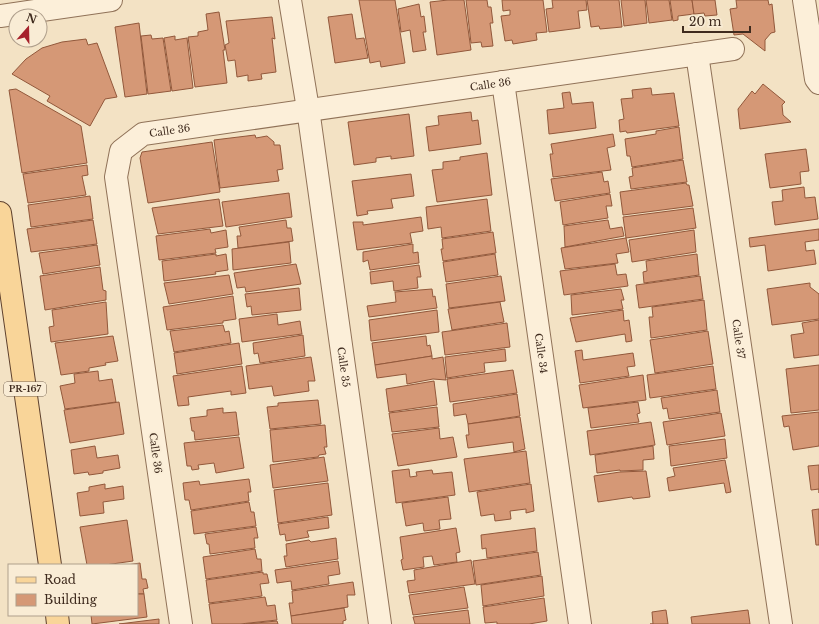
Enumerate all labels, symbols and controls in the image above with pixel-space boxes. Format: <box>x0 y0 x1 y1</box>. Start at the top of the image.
north arrow <box>8 8 48 48</box>
scale bar <box>683 8 750 34</box>
text: N <box>24 10 39 27</box>
text: 20 m <box>689 14 721 29</box>
street label: Calle 36 <box>469 75 512 94</box>
street label: Calle 36 <box>148 121 191 140</box>
street label: Calle 37 <box>729 318 748 361</box>
street label: Calle 34 <box>532 332 550 375</box>
street label: Calle 35 <box>334 346 353 388</box>
road number: PR-167 <box>4 382 46 396</box>
street label: Calle 36 <box>146 432 165 474</box>
legend <box>8 564 138 616</box>
text: Road <box>44 572 76 587</box>
text: Building <box>44 592 98 607</box>

